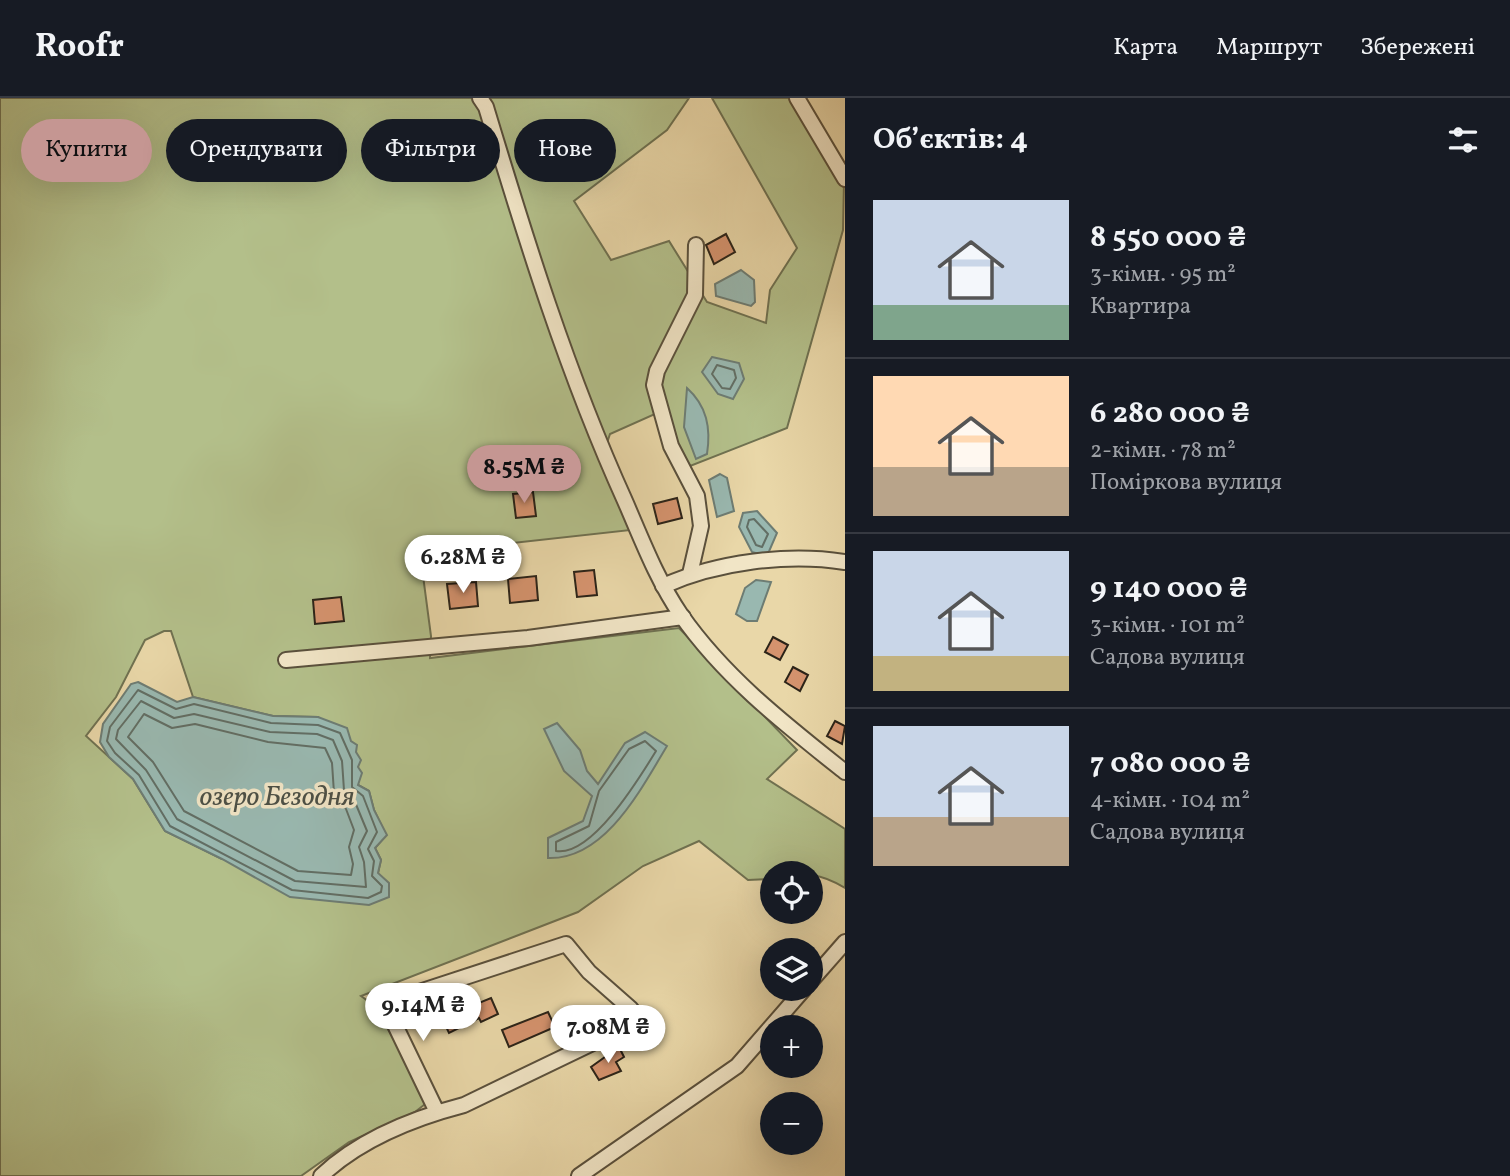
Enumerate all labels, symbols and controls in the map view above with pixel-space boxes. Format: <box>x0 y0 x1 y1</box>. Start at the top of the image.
text: Roofr <box>35 25 124 71</box>
text: Карта <box>1113 31 1178 65</box>
text: Маршрут <box>1216 31 1322 65</box>
text: Збережені <box>1360 31 1475 65</box>
chip: Купити <box>21 119 152 182</box>
chip: Орендувати <box>166 119 347 182</box>
chip: Фільтри <box>361 119 500 182</box>
chip: Нове <box>514 119 616 182</box>
text: Об’єктів: 4 <box>873 119 1028 161</box>
icon: filters <box>1444 121 1482 159</box>
text: 8 550 000 ₴ <box>1090 217 1246 259</box>
icon: home <box>929 228 1013 312</box>
text: 3-кімн. · 95 m² <box>1090 259 1236 291</box>
text: Квартира <box>1090 291 1191 323</box>
text: 6 280 000 ₴ <box>1090 393 1250 435</box>
icon: home <box>929 404 1013 488</box>
text: 2-кімн. · 78 m² <box>1090 435 1236 467</box>
pin: 8.55M ₴ <box>459 446 589 505</box>
text: 8.55M ₴ <box>483 452 565 484</box>
text: Поміркова вулиця <box>1090 467 1282 499</box>
pin: 6.28M ₴ <box>398 536 528 595</box>
text: 6.28M ₴ <box>421 542 505 574</box>
text: 9 140 000 ₴ <box>1090 568 1248 610</box>
icon: home <box>929 579 1013 663</box>
text: 3-кімн. · 101 m² <box>1090 610 1245 642</box>
text: Садова вулиця <box>1090 642 1245 674</box>
text: 7 080 000 ₴ <box>1090 743 1250 785</box>
icon: home <box>929 754 1013 838</box>
water label: озеро Безодня <box>200 778 354 817</box>
text: 4-кімн. · 104 m² <box>1090 785 1250 817</box>
text: Садова вулиця <box>1090 817 1245 849</box>
map controls <box>760 861 823 1155</box>
button: locate <box>760 861 823 924</box>
button: layers <box>760 938 823 1001</box>
pin: 9.14M ₴ <box>358 984 488 1043</box>
text: 9.14M ₴ <box>381 990 465 1022</box>
pin: 7.08M ₴ <box>543 1006 673 1065</box>
text: 7.08M ₴ <box>566 1012 650 1044</box>
button: + <box>760 1015 823 1078</box>
button: − <box>760 1092 823 1155</box>

